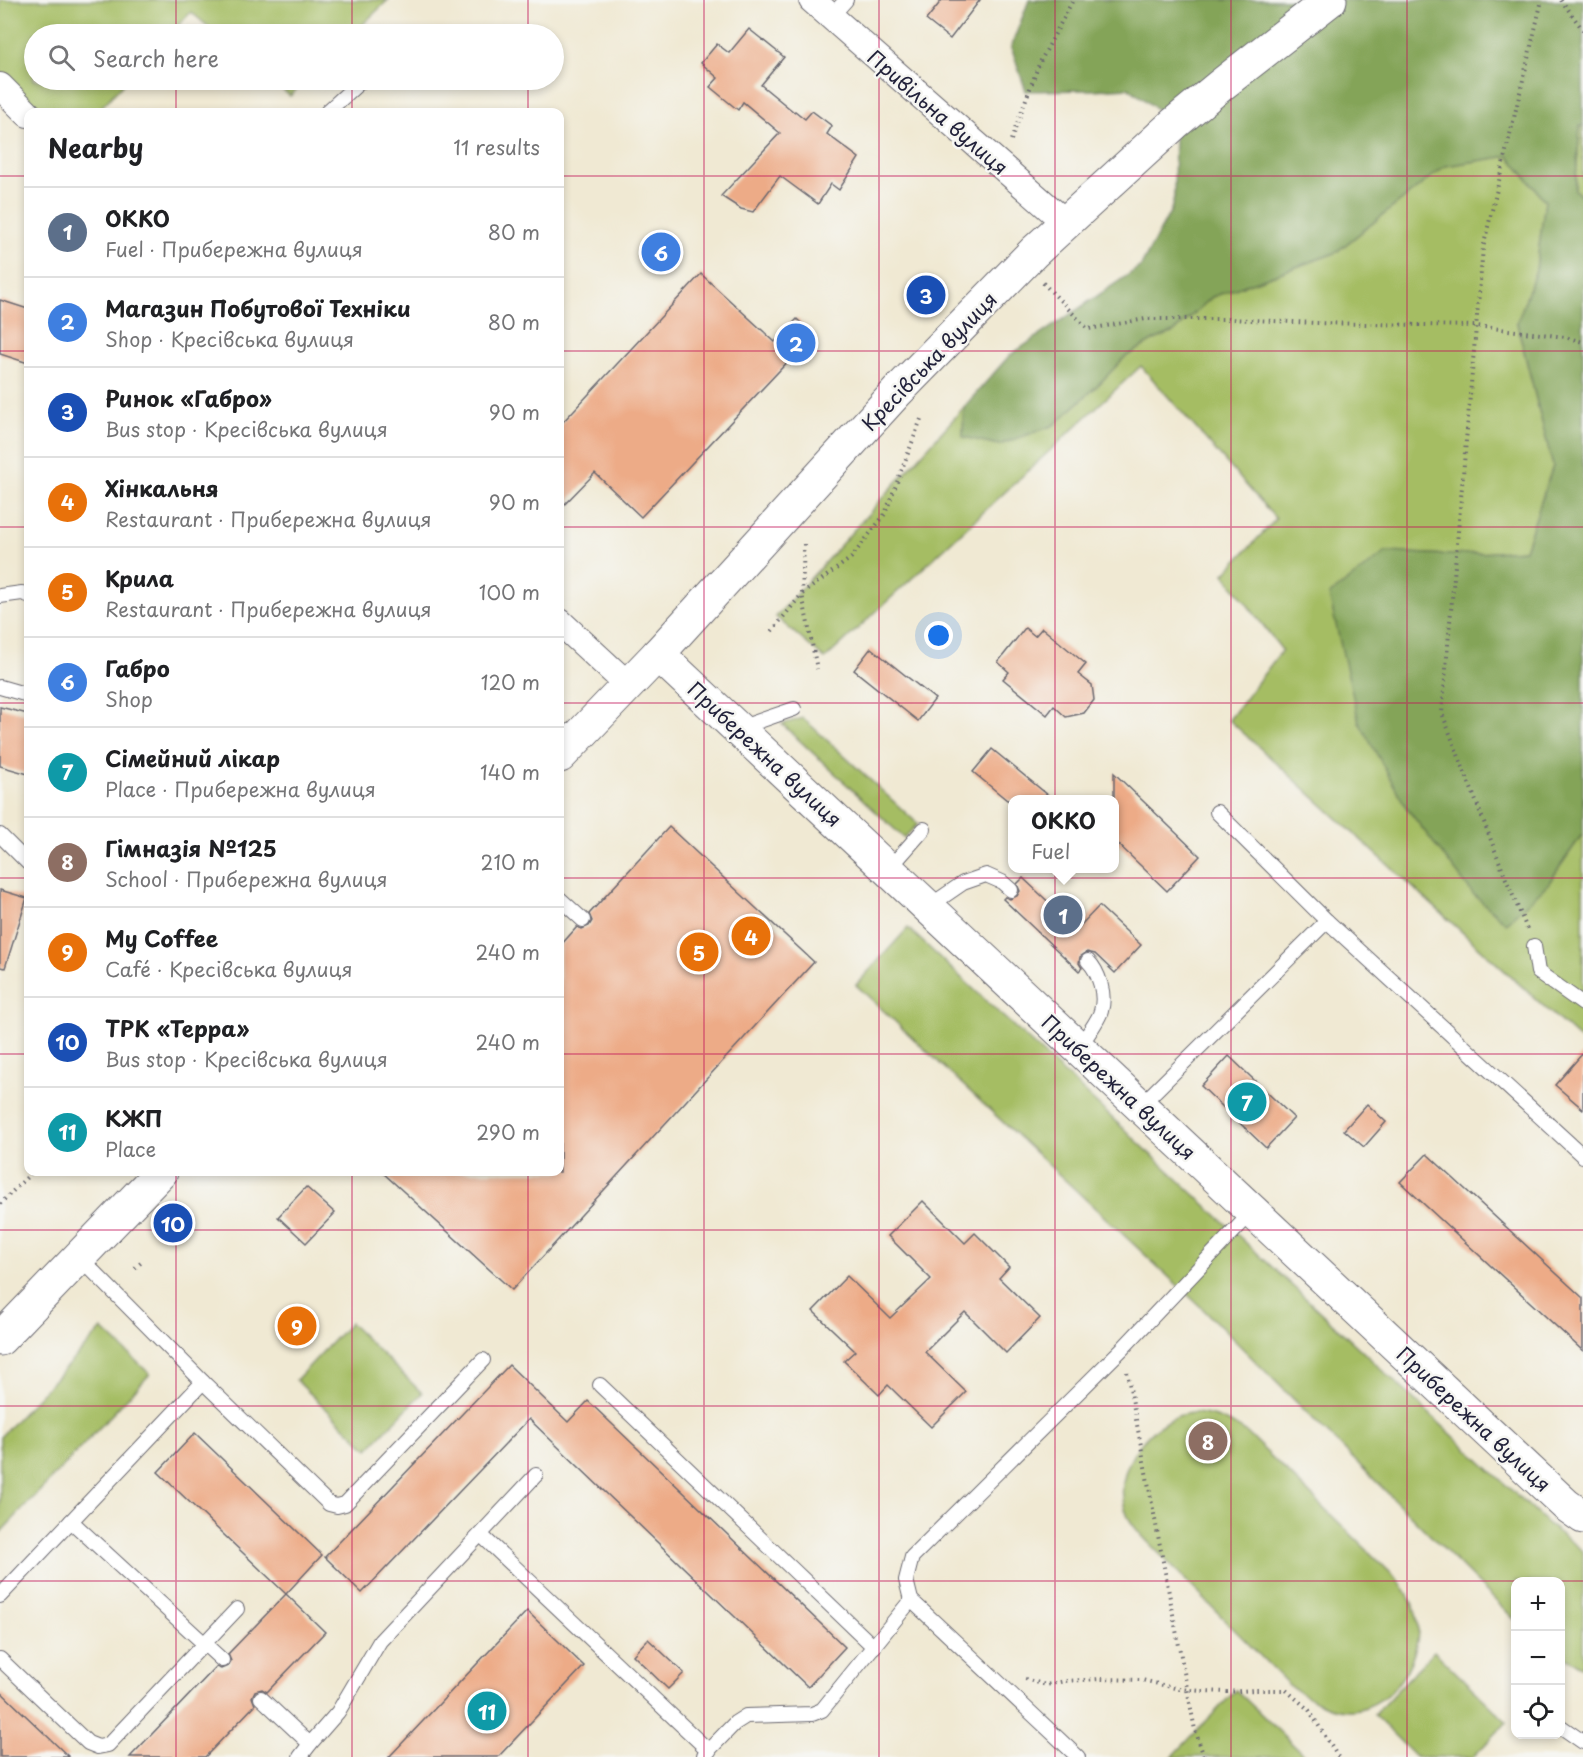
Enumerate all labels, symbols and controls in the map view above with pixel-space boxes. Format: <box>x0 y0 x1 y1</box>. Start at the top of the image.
search box <box>24 24 564 90</box>
icon: search <box>45 41 78 74</box>
text: Search here <box>93 41 219 74</box>
street label: Привільна вулиця <box>861 42 1015 182</box>
text: Nearby <box>48 128 143 167</box>
text: 11 results <box>453 132 540 162</box>
text: ОККО <box>105 201 170 234</box>
text: 1 <box>63 217 72 247</box>
text: 80 m <box>488 217 540 247</box>
pin: 6 <box>642 230 680 274</box>
text: Fuel · Прибережна вулиця <box>105 234 363 264</box>
pin: 3 <box>906 272 946 318</box>
street label: Кресівська вулиця <box>855 285 1003 437</box>
text: Магазин Побутової Техніки <box>105 291 411 324</box>
text: 2 <box>60 307 75 337</box>
text: 80 m <box>488 307 540 337</box>
pin: 2 <box>776 320 816 366</box>
text: Shop · Кресівська вулиця <box>105 324 354 354</box>
text: Ринок «Габро» <box>105 381 272 414</box>
text: 3 <box>61 397 74 427</box>
text: 90 m <box>489 397 540 427</box>
text: Bus stop · Кресівська вулиця <box>105 414 388 444</box>
text: Хінкальня <box>105 471 219 504</box>
text: 4 <box>61 487 74 517</box>
text: 90 m <box>489 487 540 517</box>
text: Restaurant · Прибережна вулиця <box>105 504 432 534</box>
text: Крила <box>105 561 174 594</box>
text: 5 <box>61 577 74 607</box>
text: 100 m <box>479 577 540 607</box>
text: Restaurant · Прибережна вулиця <box>105 594 432 624</box>
your location <box>924 621 953 650</box>
text: Габро <box>105 651 170 684</box>
text: 6 <box>60 667 75 697</box>
text: 120 m <box>481 667 540 697</box>
street label: Прибережна вулиця <box>681 674 849 834</box>
text: Shop <box>105 684 153 714</box>
text: Сімейний лікар <box>105 741 280 774</box>
text: 7 <box>62 757 73 787</box>
text: 140 m <box>480 757 540 787</box>
text: Place · Прибережна вулиця <box>105 774 376 804</box>
popup <box>1008 795 1119 873</box>
text: ОККО <box>1031 803 1096 836</box>
text: Гімназія №125 <box>105 831 277 864</box>
text: Fuel <box>1031 836 1070 866</box>
text: 8 <box>61 847 74 877</box>
text: 210 m <box>481 847 540 877</box>
text: School · Прибережна вулиця <box>105 864 387 894</box>
pin: 1 <box>1044 892 1082 938</box>
pin: 4 <box>732 914 771 958</box>
text: My Coffee <box>105 921 218 954</box>
pin: 5 <box>680 930 718 974</box>
text: 9 <box>62 937 73 967</box>
text: 240 m <box>475 937 540 967</box>
text: Café · Кресівська вулиця <box>105 954 353 984</box>
street label: Прибережна вулиця <box>1035 1007 1203 1167</box>
text: ТРК «Терра» <box>105 1011 249 1044</box>
text: 10 <box>55 1027 80 1057</box>
text: 240 m <box>475 1027 540 1057</box>
text: Bus stop · Кресівська вулиця <box>105 1044 388 1074</box>
pin: 7 <box>1228 1080 1266 1124</box>
text: КЖП <box>105 1101 163 1134</box>
text: 11 <box>58 1117 77 1147</box>
text: 290 m <box>476 1117 540 1147</box>
text: Place <box>105 1134 156 1164</box>
pin: 10 <box>154 1200 192 1246</box>
pin: 9 <box>278 1304 316 1348</box>
street label: Прибережна вулиця <box>1390 1339 1558 1499</box>
pin: 8 <box>1188 1418 1228 1464</box>
map controls <box>1511 1577 1565 1739</box>
button: + <box>1511 1577 1565 1631</box>
button: − <box>1511 1631 1565 1685</box>
button: locate <box>1511 1685 1565 1739</box>
pin: 11 <box>468 1688 506 1734</box>

